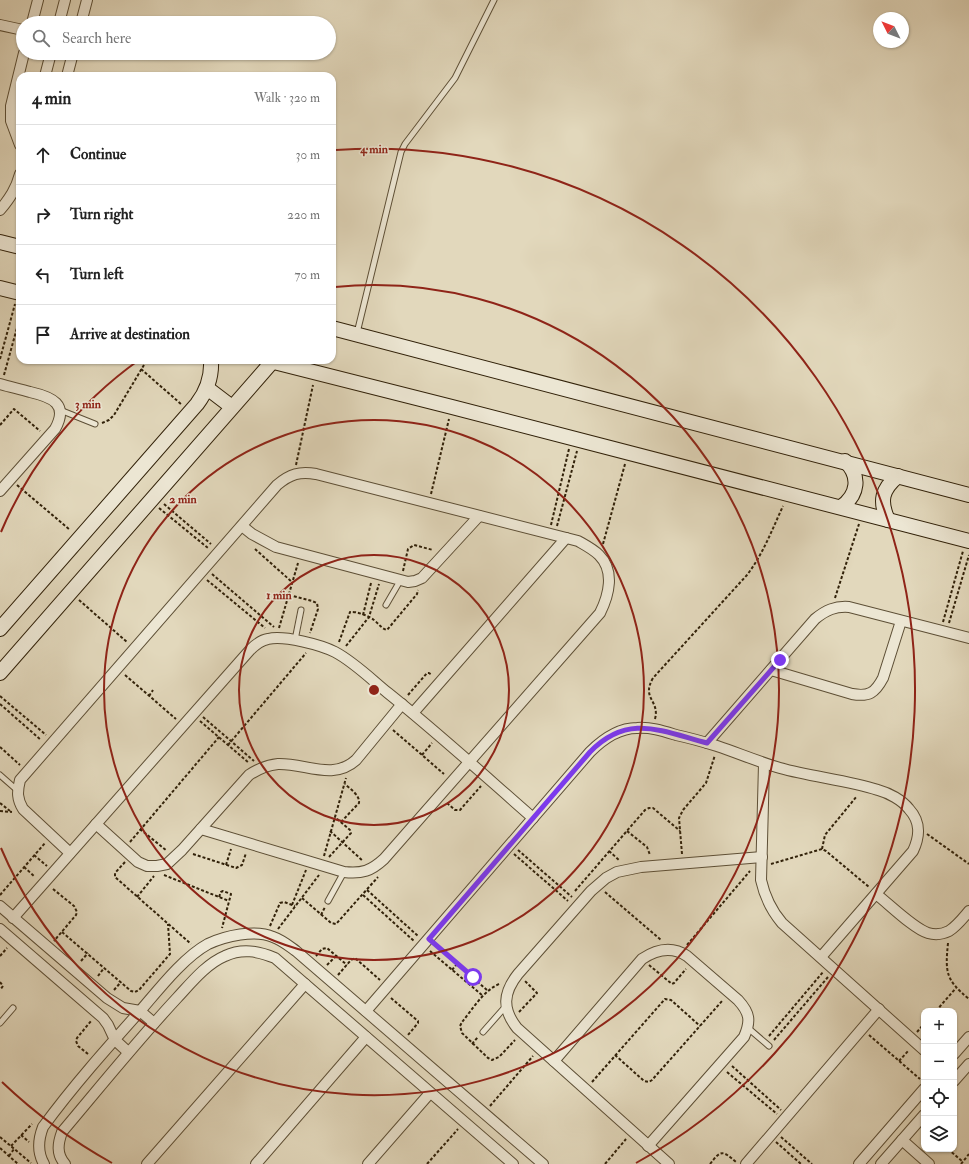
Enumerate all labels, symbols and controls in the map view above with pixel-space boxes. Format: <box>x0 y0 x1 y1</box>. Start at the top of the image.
north arrow <box>873 12 909 48</box>
search box <box>16 16 336 60</box>
icon: search <box>30 27 52 49</box>
text: Search here <box>62 29 131 48</box>
text: 4 min <box>32 88 71 109</box>
text: Walk · 320 m <box>254 90 320 106</box>
text: 4 min <box>359 142 389 157</box>
icon: ahead <box>32 144 54 166</box>
text: Continue <box>70 145 126 164</box>
text: 30 m <box>296 147 320 163</box>
icon: right <box>32 204 54 226</box>
text: Turn right <box>70 205 133 224</box>
text: 220 m <box>287 207 320 223</box>
icon: left <box>32 264 54 286</box>
text: Turn left <box>70 265 124 284</box>
text: 70 m <box>295 267 320 283</box>
icon: arrive <box>32 324 54 346</box>
text: Arrive at destination <box>70 325 190 344</box>
text: 3 min <box>75 397 102 412</box>
text: 2 min <box>169 492 197 507</box>
text: 1 min <box>266 588 293 603</box>
route end <box>771 651 789 669</box>
centre of rings <box>367 683 381 697</box>
route start <box>464 968 482 986</box>
map controls <box>921 1008 957 1152</box>
button: + <box>921 1008 957 1044</box>
button: − <box>921 1044 957 1080</box>
button: locate <box>921 1080 957 1116</box>
button: layers <box>921 1116 957 1152</box>

